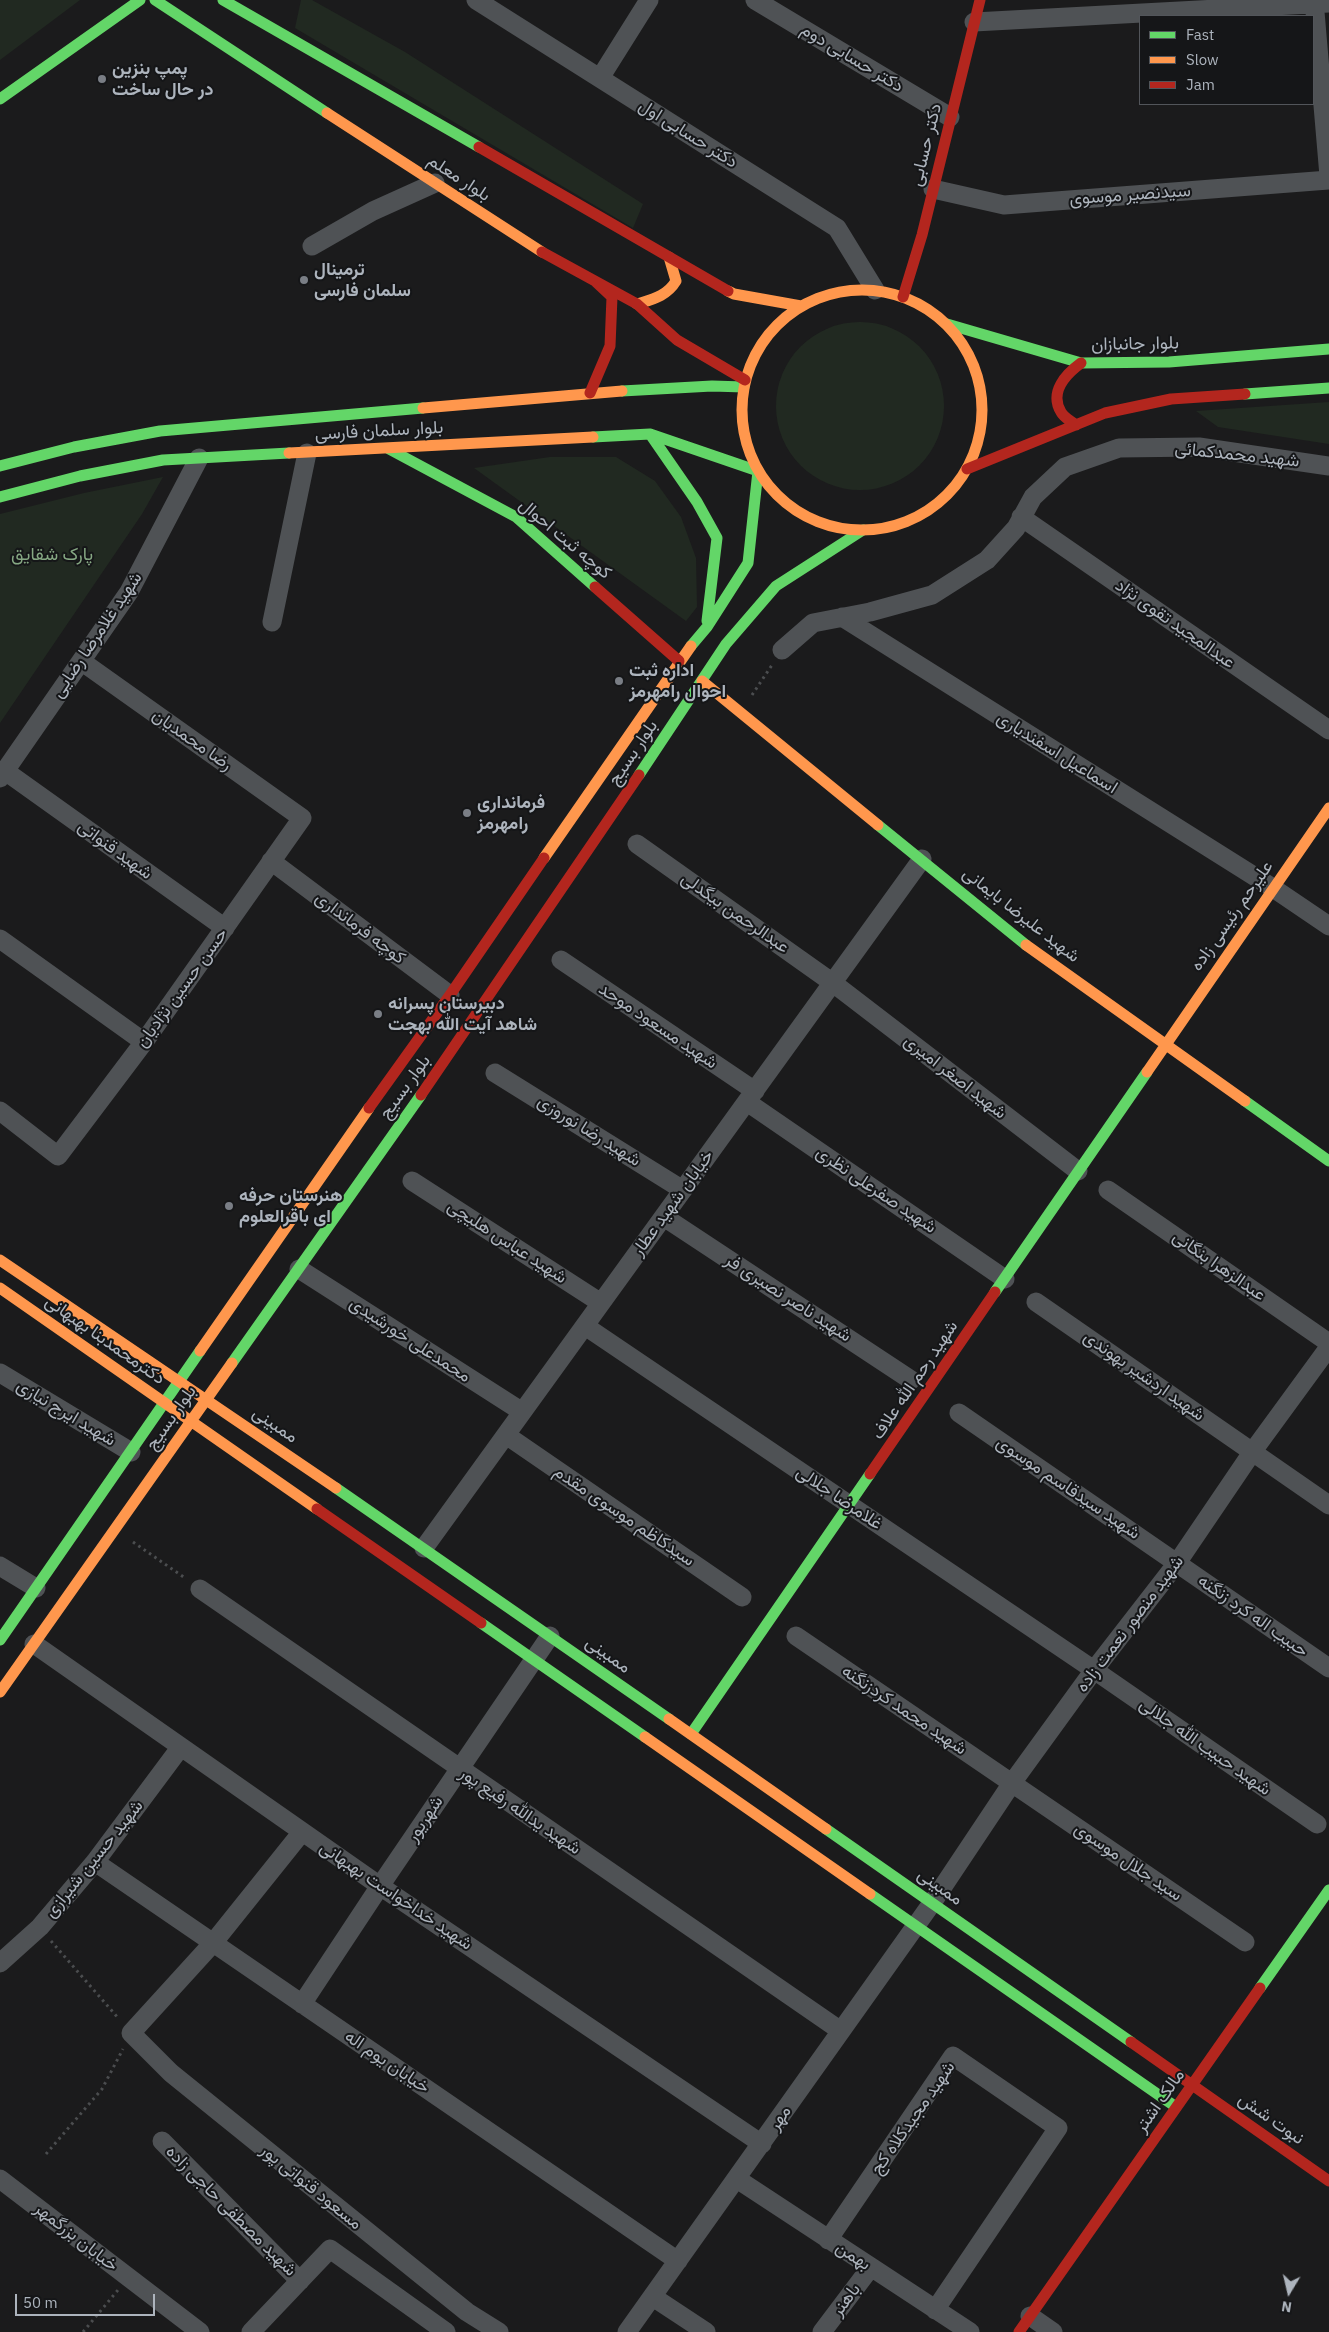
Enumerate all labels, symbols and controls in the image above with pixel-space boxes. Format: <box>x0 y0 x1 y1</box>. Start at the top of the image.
legend <box>1139 15 1314 105</box>
street label: دکتر حسابی دوم <box>797 19 907 97</box>
text: Fast <box>1186 25 1214 44</box>
text: Slow <box>1186 50 1219 69</box>
place label: پمپ بنزین در حال ساخت <box>112 58 214 100</box>
marker: پمپ بنزین در حال ساخت <box>96 73 108 85</box>
text: Jam <box>1186 75 1215 94</box>
street label: دکتر حسابی اول <box>635 95 741 173</box>
street label: دکتر حسابی <box>905 101 947 189</box>
street label: بلوار معلم <box>423 150 495 206</box>
street label: سیدنصیر موسوی <box>1069 180 1191 210</box>
place label: ترمینال سلمان فارسی <box>314 259 411 302</box>
marker: ترمینال سلمان فارسی <box>298 274 310 286</box>
street label: بلوار جانبازان <box>1091 332 1179 356</box>
street label: بلوار سلمان فارسی <box>314 417 444 445</box>
street label: شهید محمدکمائی <box>1174 438 1300 472</box>
street label: کوچه ثبت احوال <box>514 494 616 584</box>
park label: پارک شقایق <box>11 544 93 566</box>
street label: شهید غلامرضا رضایی <box>47 568 147 702</box>
street label: عبدالمجید تقوی نژاد <box>1111 575 1239 673</box>
place label: اداره ثبت احوال رامهرمز <box>629 660 726 702</box>
marker: اداره ثبت احوال رامهرمز <box>613 675 625 687</box>
street label: رضا محمدیان <box>148 704 236 776</box>
street label: اسماعیل اسفندیاری <box>993 707 1121 799</box>
street label: بلوار بسیج <box>603 716 663 790</box>
place label: فرمانداری رامهرمز <box>477 792 545 834</box>
marker: فرمانداری رامهرمز <box>461 807 473 819</box>
street label: شهید قنواتی <box>73 816 157 884</box>
street label: علیرحم رئیسی زاده <box>1186 857 1278 975</box>
street label: شهید علیرضا بایمانی <box>958 863 1084 967</box>
street label: عبدالرحمن بیگدلی <box>677 868 793 958</box>
street label: کوچه فرمانداری <box>311 887 409 969</box>
street label: حسن حسین نژادیان <box>131 924 233 1052</box>
street label: شهید مسعود موحد <box>594 978 722 1074</box>
place label: دبیرستان پسرانه شاهد آیت الله بهجت <box>388 993 537 1036</box>
marker: دبیرستان پسرانه شاهد آیت الله بهجت <box>372 1008 384 1020</box>
street label: شهید اصغر امیری <box>899 1030 1011 1124</box>
street label: بلوار بسیج <box>375 1051 435 1123</box>
street label: شهید رضا نوروزی <box>533 1091 645 1171</box>
street label: شهید صفرعلی نظری <box>811 1142 941 1238</box>
street label: خیابان شهید عطار <box>627 1146 719 1260</box>
place label: هنرستان حرفه ای باقرالعلوم <box>239 1185 343 1228</box>
street label: شهید عباس هلیچی <box>443 1195 571 1289</box>
marker: هنرستان حرفه ای باقرالعلوم <box>223 1200 235 1212</box>
street label: عبدالزهرا بنگانی <box>1168 1226 1270 1306</box>
street label: شهید ناصر نصیری فر <box>721 1249 855 1347</box>
street label: دکترمحمدبنا بهبهانی <box>41 1291 169 1389</box>
street label: محمدعلی خورشیدی <box>345 1293 475 1387</box>
street label: شهید رحم الله علاف <box>867 1316 963 1444</box>
street label: شهید اردشیر بهوندی <box>1079 1326 1209 1426</box>
street label: شهید ایرج نیازی <box>12 1375 120 1451</box>
street label: بلوار بسیج <box>141 1381 201 1455</box>
street label: ممبینی <box>248 1402 302 1448</box>
street label: شهید سیدقاسم موسوی <box>992 1432 1144 1544</box>
street label: سیدکاظم موسوی مقدم <box>549 1461 699 1571</box>
street label: غلامرضا جلالی <box>792 1461 886 1535</box>
street label: شهید منصور نعمت زاده <box>1071 1551 1189 1697</box>
street label: حبیب اله کرد زنگنه <box>1194 1570 1312 1662</box>
street label: ممبینی <box>581 1632 635 1678</box>
street label: شهید محمد کردزنگنه <box>837 1660 971 1760</box>
street label: شهید حبیب الله جلالی <box>1135 1693 1275 1801</box>
street label: شهید یدالله رفیع پور <box>455 1762 585 1860</box>
street label: شهریور <box>402 1792 448 1846</box>
street label: شهید حسین شیرازی <box>40 1796 148 1922</box>
street label: سید جلال موسوی <box>1070 1818 1186 1906</box>
street label: شهید خداخواست بهبهانی <box>315 1837 477 1955</box>
street label: ممبینی <box>913 1864 967 1910</box>
street label: خیابان یوم اله <box>340 2026 434 2098</box>
street label: شهید مجیدکلاه کج <box>866 2057 960 2179</box>
street label: مالک اشتر <box>1130 2065 1190 2137</box>
street label: نبوت شش <box>1234 2088 1308 2150</box>
street label: مهر <box>764 2101 796 2135</box>
street label: مسعود قنواتی پور <box>256 2139 366 2235</box>
street label: شهید مصطفی حاجی زاده <box>161 2141 301 2281</box>
street label: خیابان بزرگمهر <box>30 2198 122 2276</box>
street label: بهمن <box>831 2237 875 2275</box>
north arrow <box>1264 2267 1314 2317</box>
street label: باهنر <box>827 2279 865 2321</box>
scale bar <box>18 2284 158 2316</box>
text: 50 m <box>23 2293 58 2312</box>
text: N <box>1280 2297 1293 2316</box>

